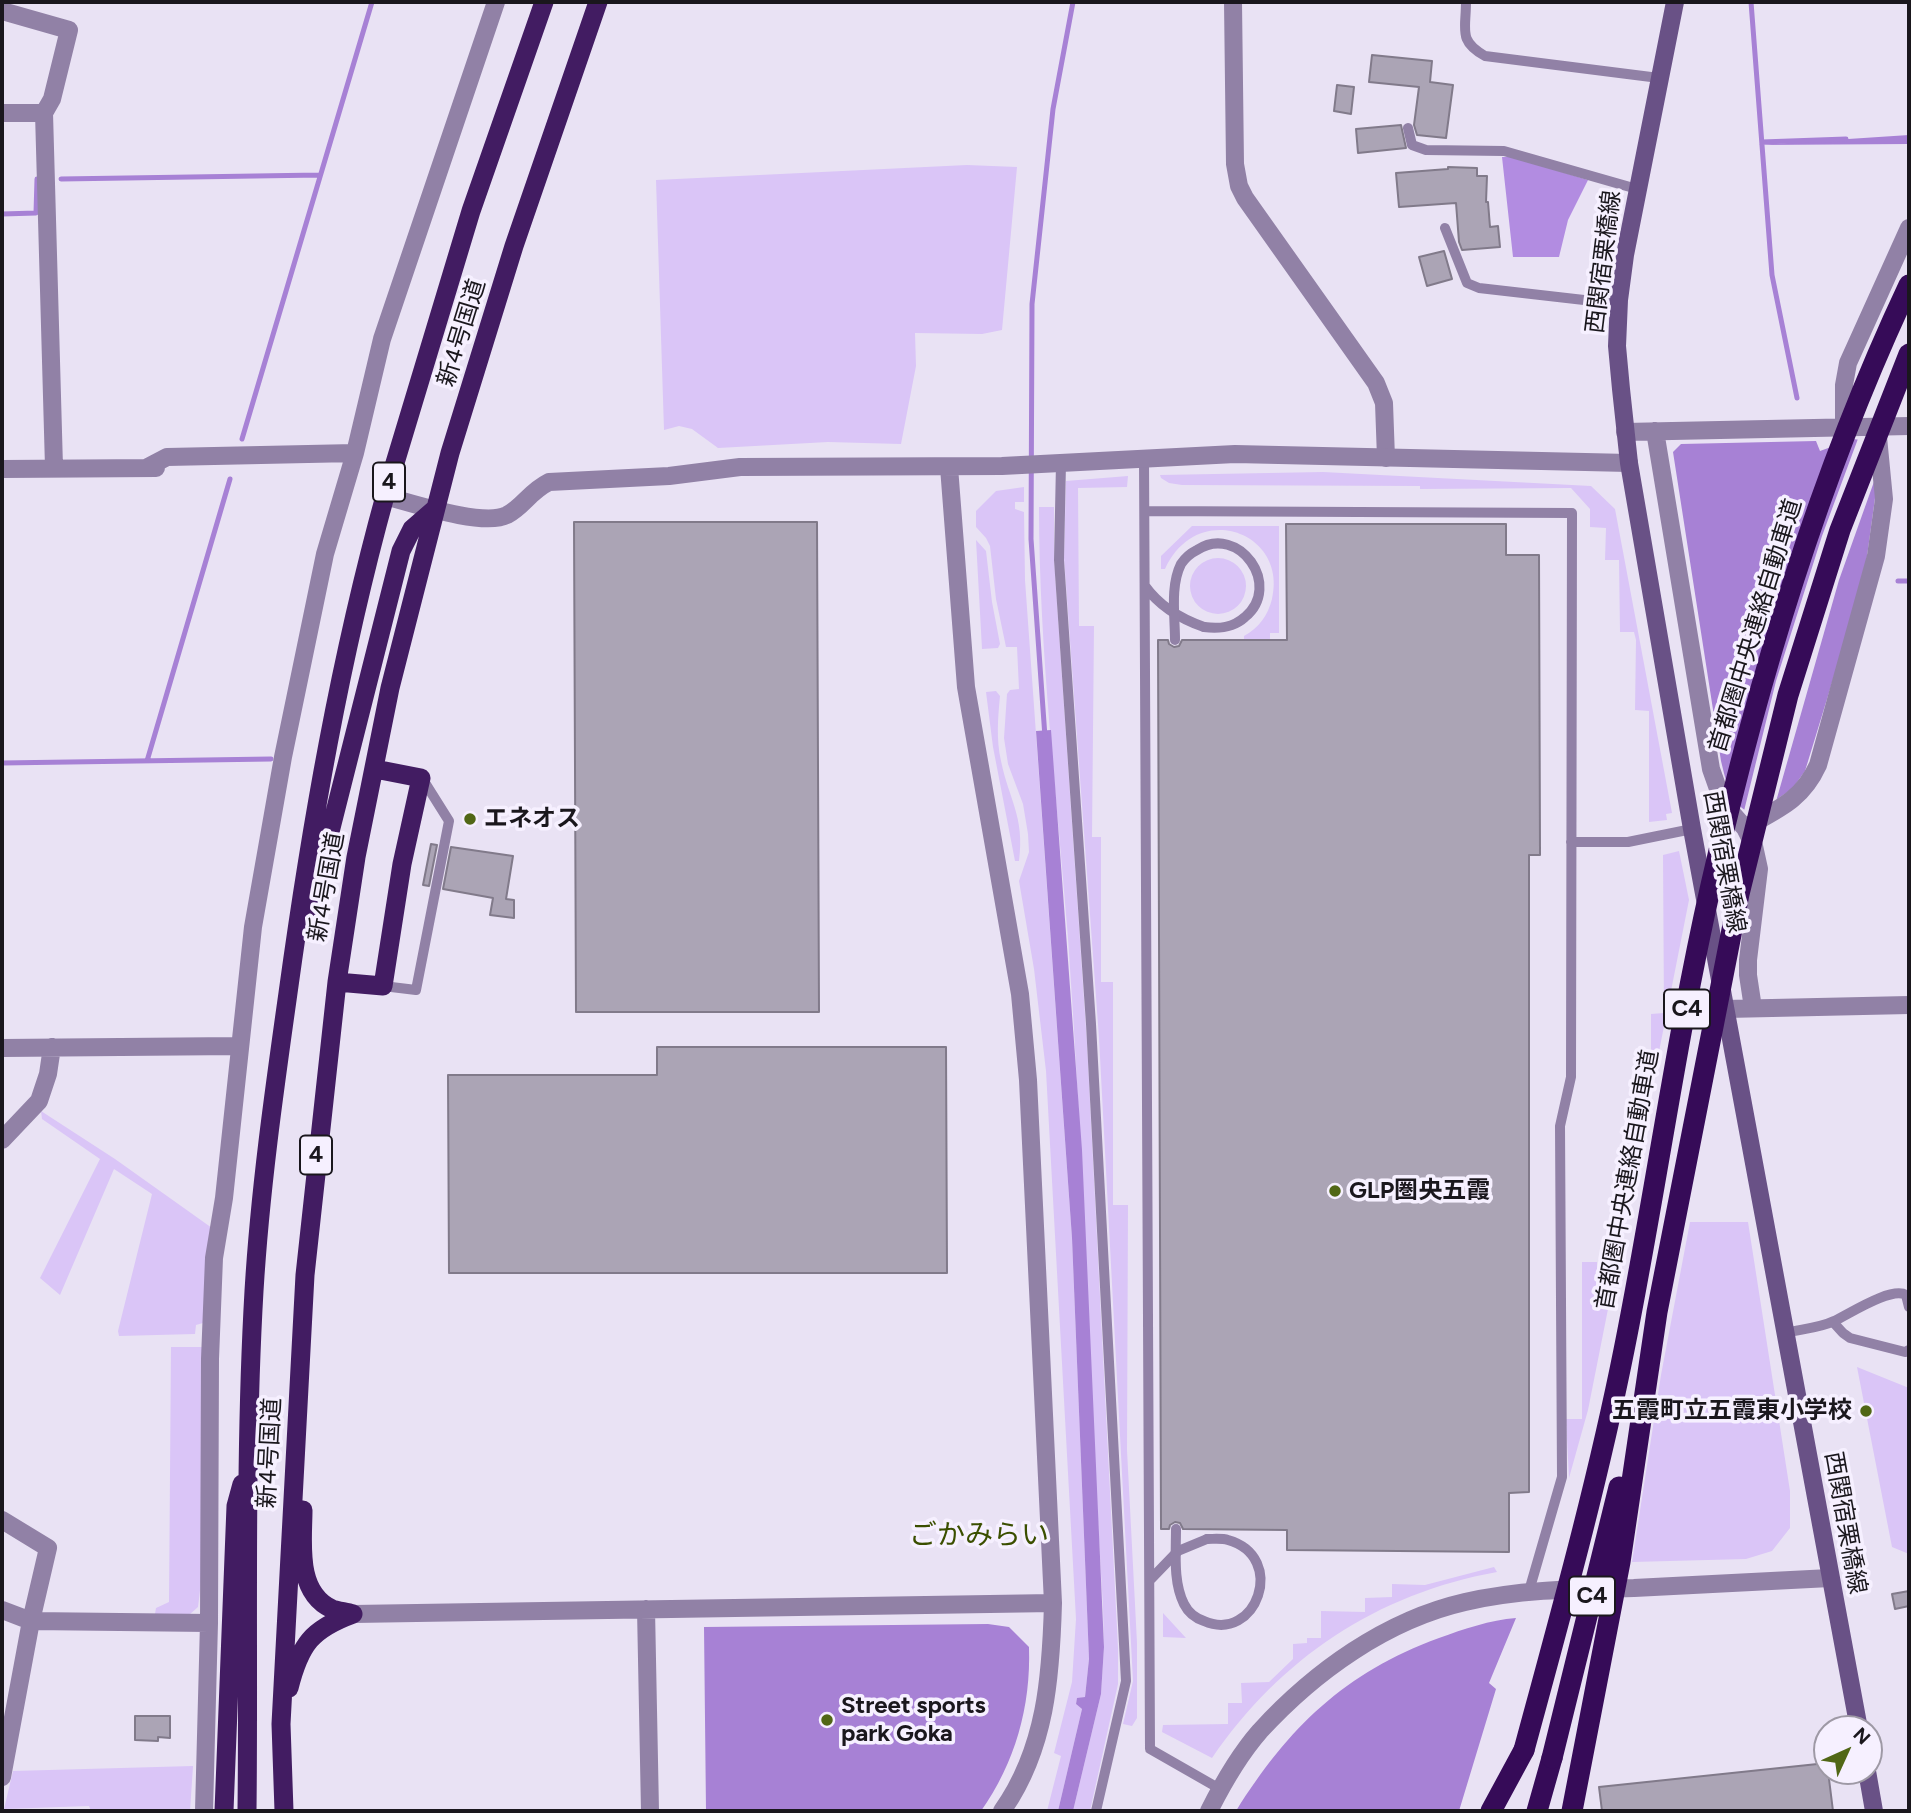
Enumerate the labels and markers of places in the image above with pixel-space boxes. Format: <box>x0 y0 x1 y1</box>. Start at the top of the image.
place label: エネオス <box>484 805 580 833</box>
marker: エネオス <box>462 811 478 827</box>
place label: GLP圏央五霞 <box>1349 1177 1490 1205</box>
marker: GLP圏央五霞 <box>1327 1183 1343 1199</box>
place label: 五霞町立五霞東小学校 <box>1612 1397 1852 1425</box>
marker: 五霞町立五霞東小学校 <box>1858 1403 1874 1419</box>
place label: Street sports park Goka <box>841 1692 986 1748</box>
marker: Street sports park Goka <box>819 1712 835 1728</box>

